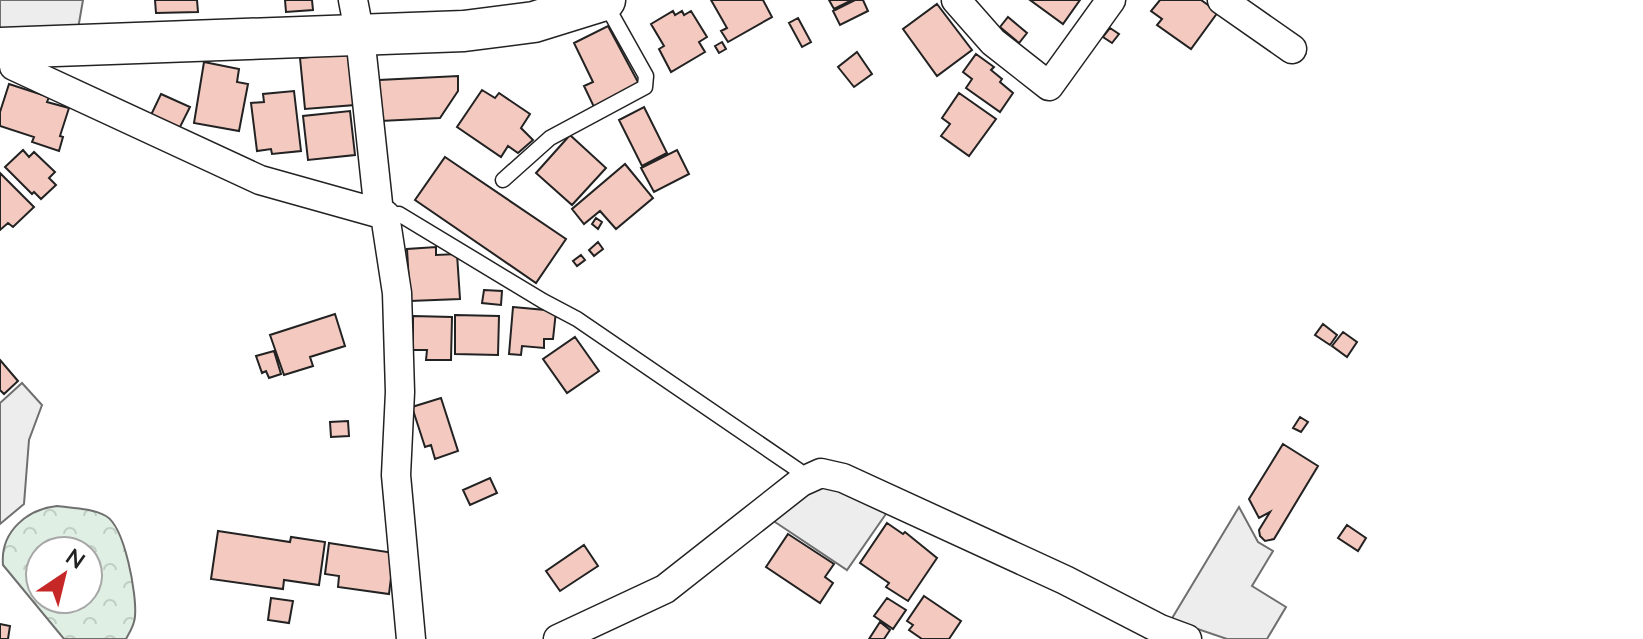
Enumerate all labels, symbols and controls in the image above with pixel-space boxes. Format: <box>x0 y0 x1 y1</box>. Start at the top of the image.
north arrow <box>24 535 104 615</box>
text: N <box>61 542 90 574</box>

